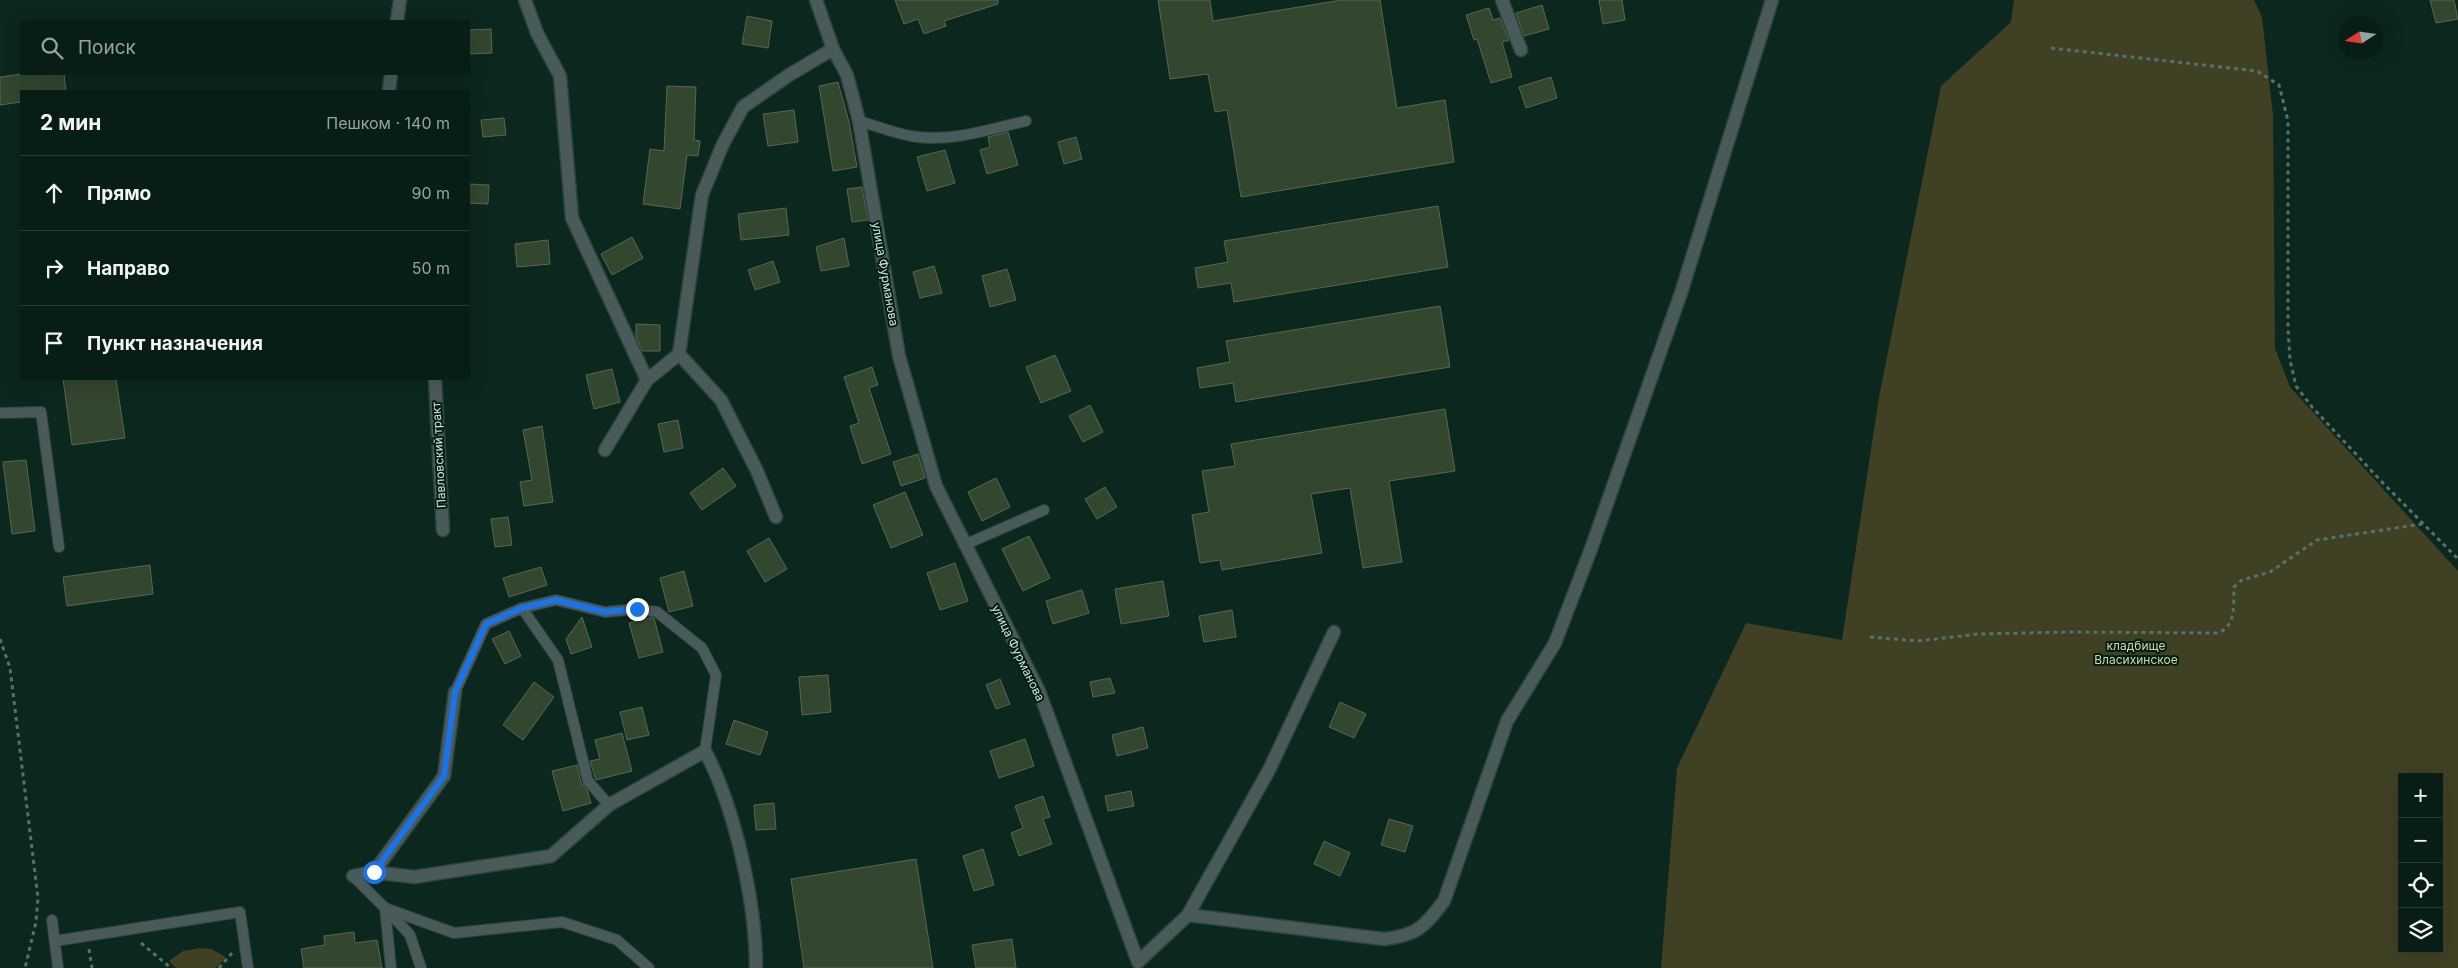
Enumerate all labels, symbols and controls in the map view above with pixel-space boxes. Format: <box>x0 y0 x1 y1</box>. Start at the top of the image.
north arrow <box>2338 15 2383 60</box>
search box <box>20 20 470 75</box>
icon: search <box>38 34 66 62</box>
text: Поиск <box>78 36 136 59</box>
text: 2 мин <box>40 110 101 135</box>
text: Пешком · 140 m <box>326 113 450 133</box>
icon: ahead <box>40 179 68 207</box>
text: Прямо <box>87 182 151 205</box>
text: 90 m <box>411 183 450 203</box>
street label: улица Фурманова <box>869 221 902 327</box>
icon: right <box>40 254 68 282</box>
text: Направо <box>87 257 170 280</box>
text: 50 m <box>412 258 450 278</box>
icon: arrive <box>40 329 68 357</box>
text: Пункт назначения <box>87 332 263 355</box>
street label: Павловский тракт <box>428 401 449 509</box>
route end <box>626 598 649 621</box>
street label: улица Фурманова <box>989 602 1048 703</box>
park label: кладбище Власихинское <box>2094 638 2178 667</box>
map controls <box>2398 773 2443 953</box>
button: + <box>2398 773 2443 818</box>
button: − <box>2398 818 2443 863</box>
route start <box>363 861 386 884</box>
button: locate <box>2398 863 2443 908</box>
button: layers <box>2398 908 2443 953</box>

